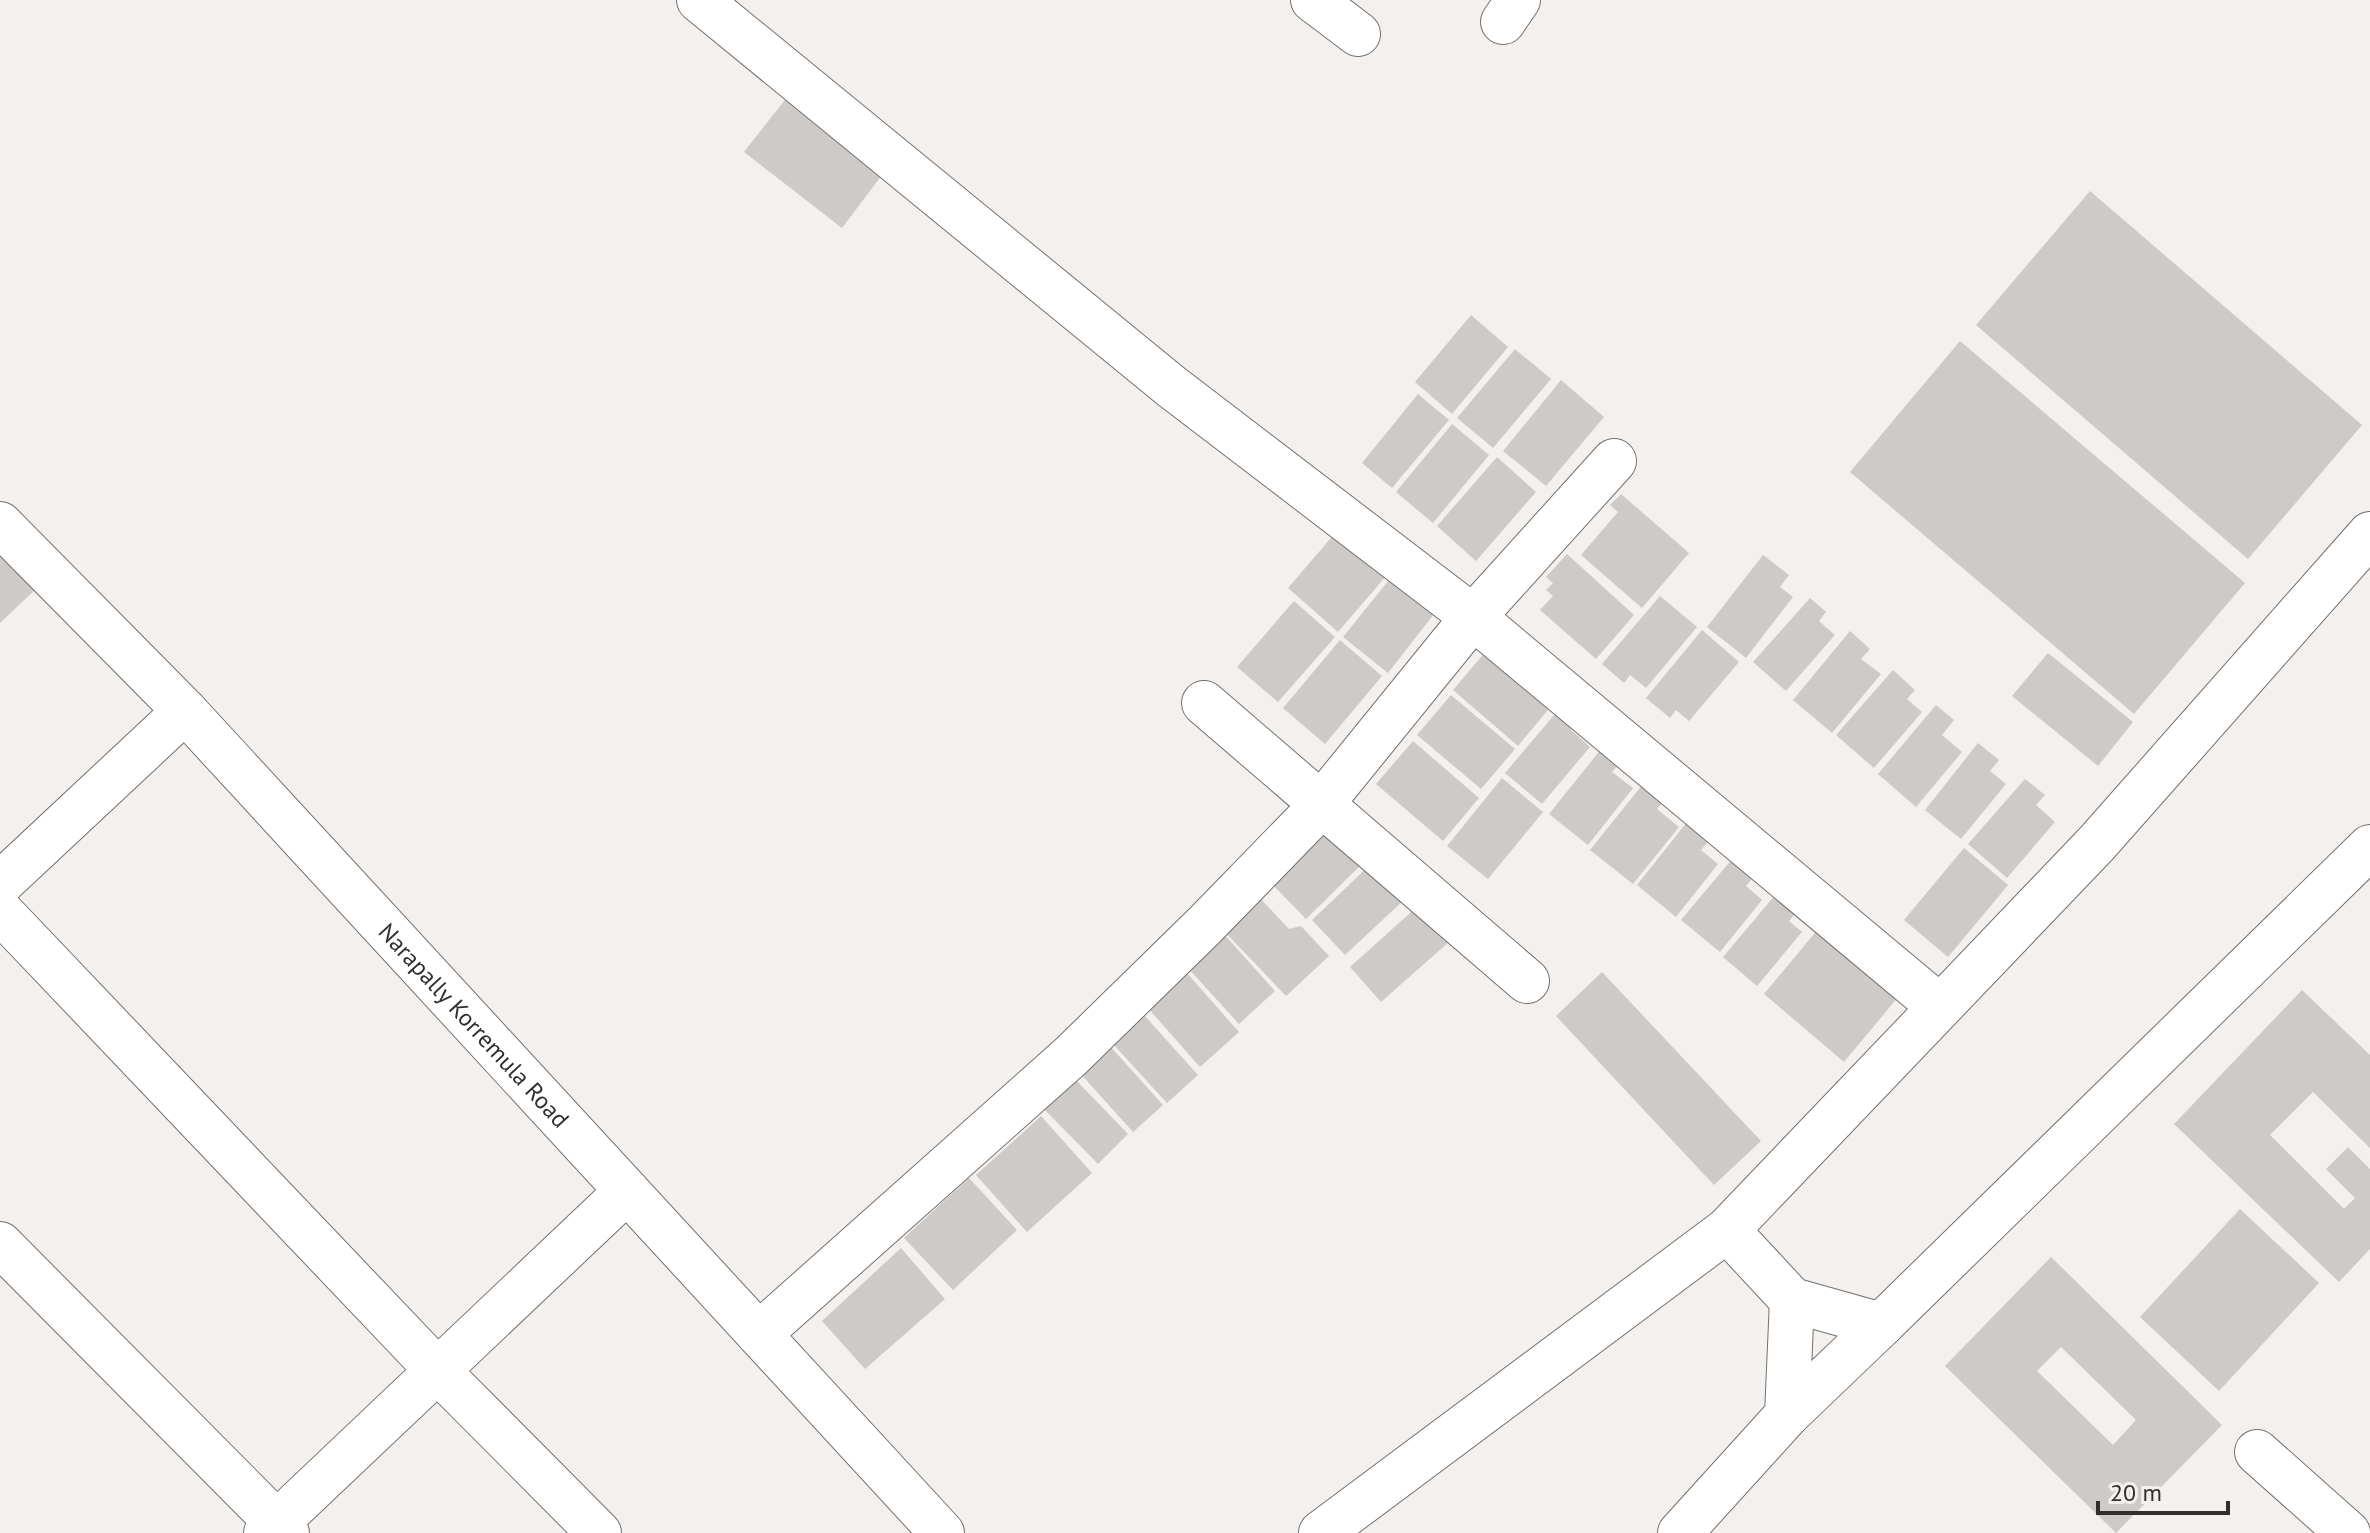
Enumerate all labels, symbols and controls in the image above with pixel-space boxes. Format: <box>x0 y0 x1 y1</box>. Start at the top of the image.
street label: Narapally Korremula Road <box>372 916 576 1134</box>
scale bar <box>2098 1465 2228 1515</box>
text: 20 m <box>2110 1477 2162 1508</box>

